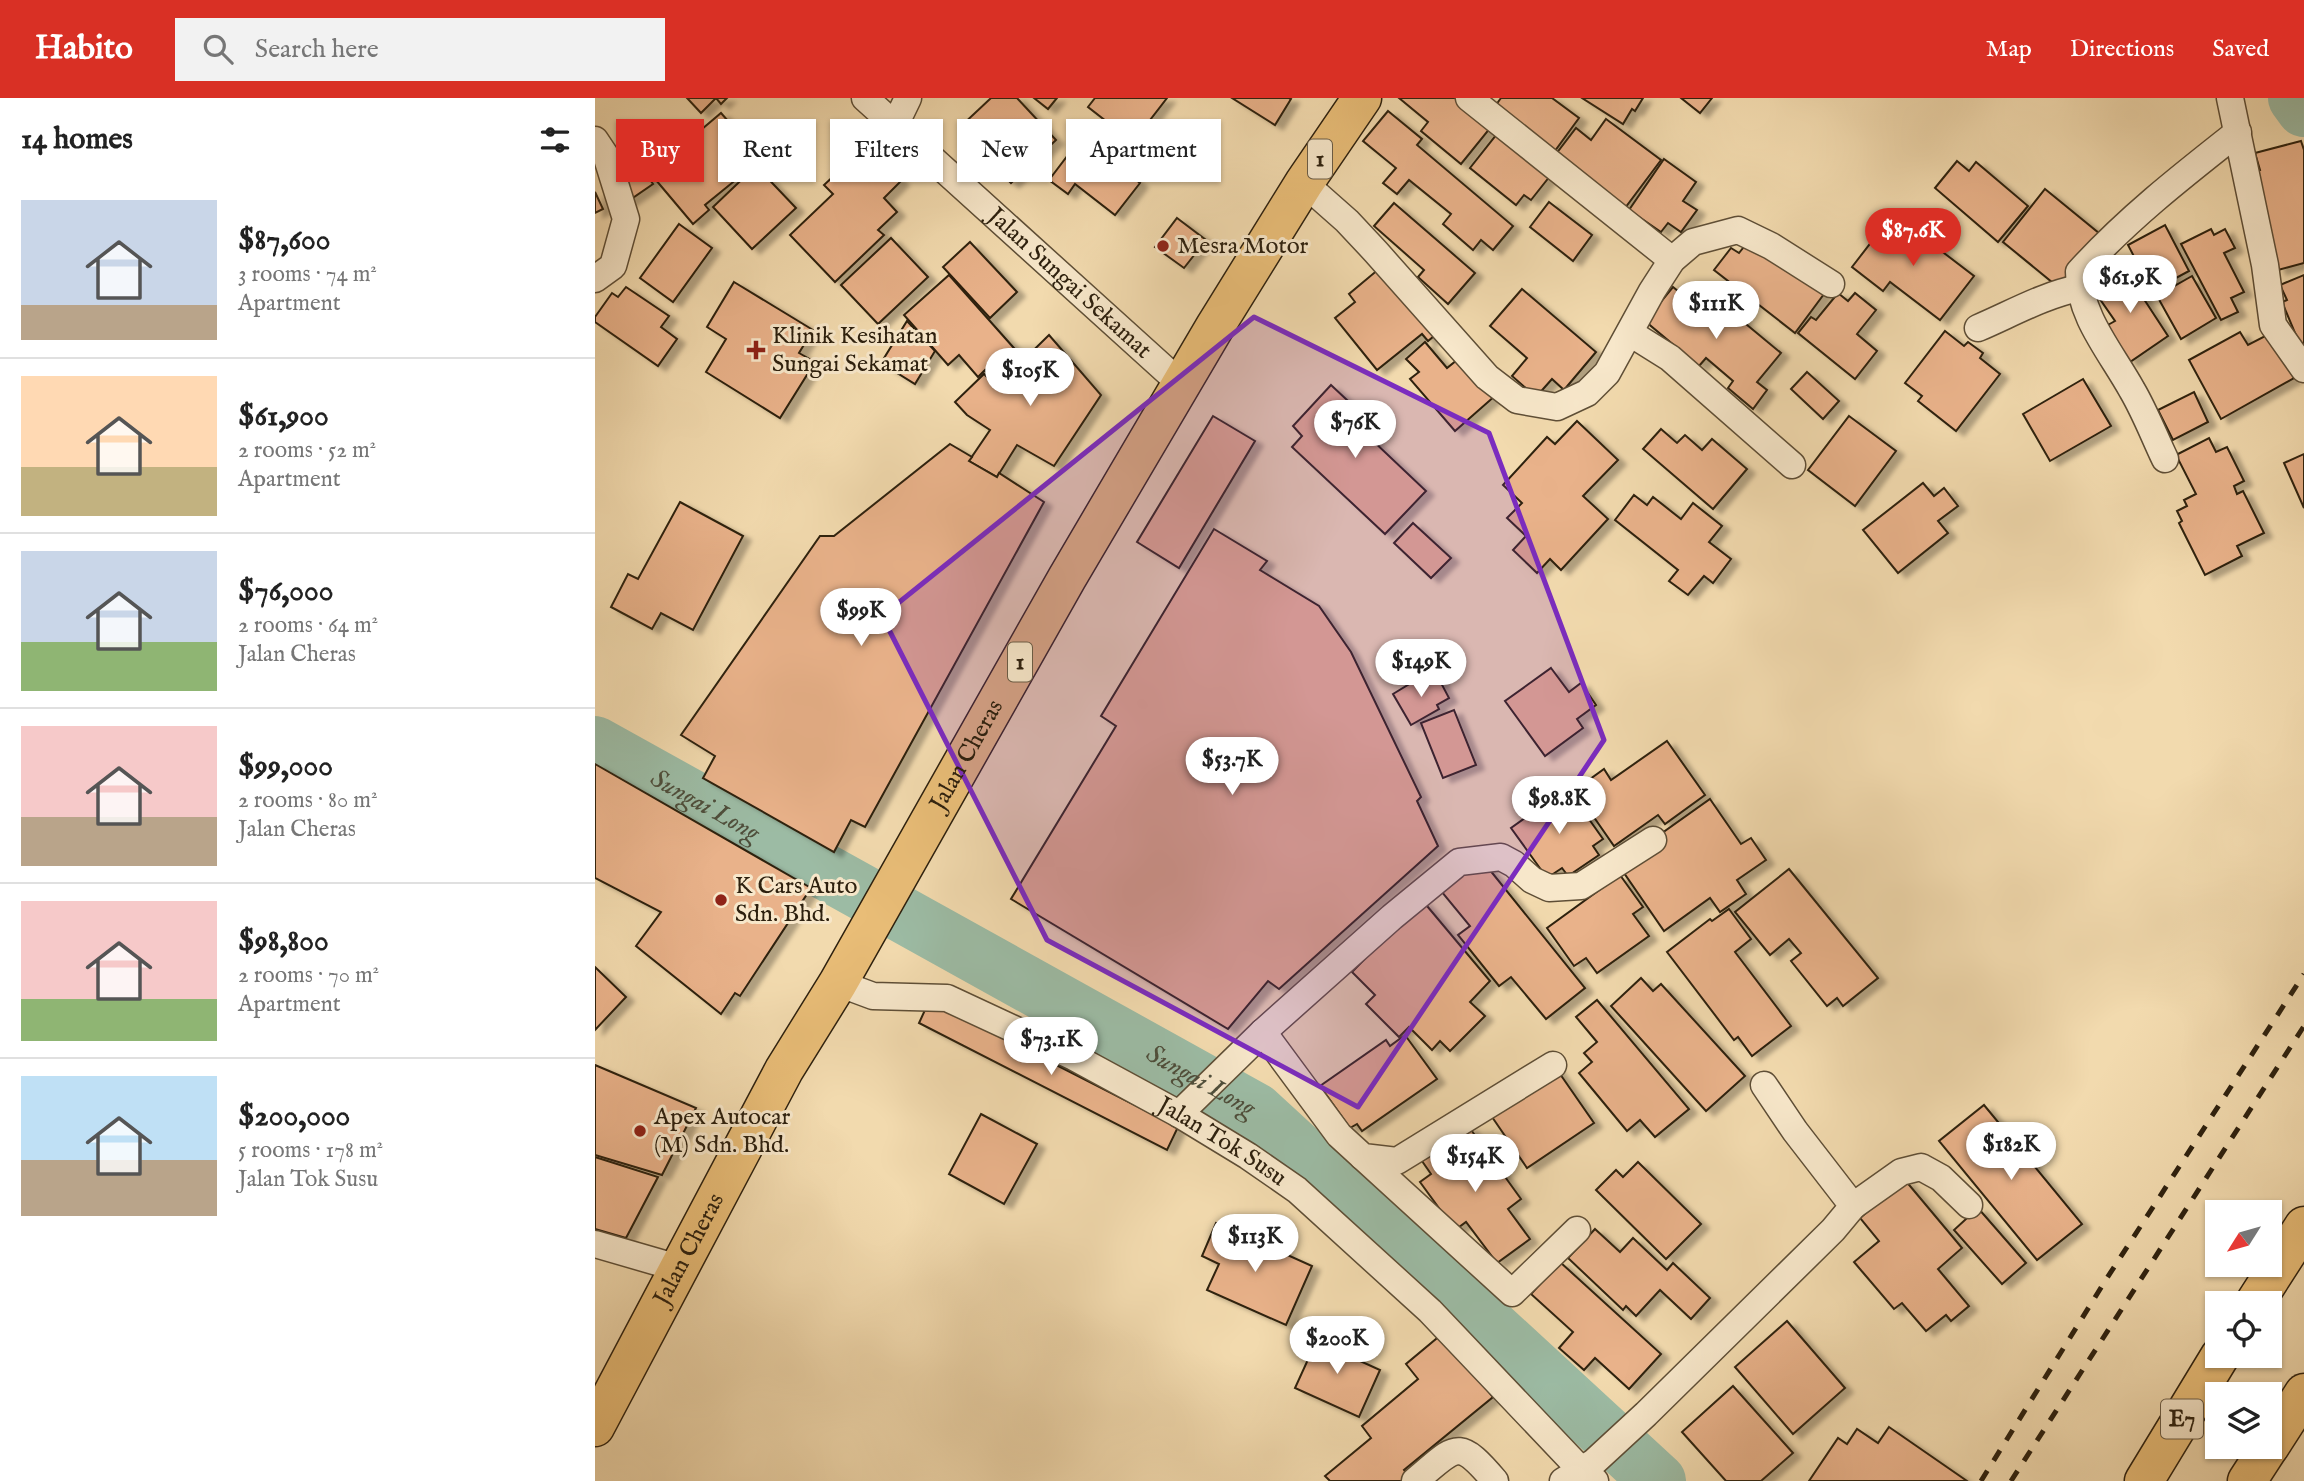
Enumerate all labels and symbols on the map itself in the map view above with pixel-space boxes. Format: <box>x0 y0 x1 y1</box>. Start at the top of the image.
road number: 1 <box>1308 139 1332 178</box>
street label: Jalan Sungai Sekamat <box>979 199 1158 365</box>
pin: $87.6K <box>1856 208 1970 268</box>
place label: Mesra Motor <box>1177 231 1309 262</box>
marker: Mesra Motor <box>1155 238 1171 254</box>
pin: $61.9K <box>2073 256 2187 315</box>
pin: $111K <box>1667 282 1765 341</box>
place label: Klinik Kesihatan Sungai Sekamat <box>772 321 938 380</box>
marker: Klinik Kesihatan Sungai Sekamat <box>746 340 766 360</box>
pin: $105K <box>981 348 1079 408</box>
pin: $76K <box>1314 400 1396 460</box>
pin: $99K <box>820 588 902 648</box>
pin: $149K <box>1372 640 1470 699</box>
road number: 1 <box>1008 642 1032 682</box>
street label: Jalan Cheras <box>922 694 1011 819</box>
pin: $53.7K <box>1175 738 1289 797</box>
water label: Sungai Long <box>645 762 767 850</box>
pin: $98.8K <box>1502 776 1616 836</box>
place label: K Cars Auto Sdn. Bhd. <box>735 871 857 930</box>
marker: K Cars Auto Sdn. Bhd. <box>713 892 729 908</box>
pin: $73.1K <box>994 1018 1108 1077</box>
water label: Sungai Long <box>1140 1037 1262 1125</box>
street label: Jalan Tok Susu <box>1150 1088 1293 1194</box>
place label: Apex Autocar (M) Sdn. Bhd. <box>653 1102 791 1161</box>
pin: $182K <box>1962 1122 2060 1182</box>
marker: Apex Autocar (M) Sdn. Bhd. <box>632 1123 648 1139</box>
pin: $154K <box>1426 1134 1524 1194</box>
street label: Jalan Cheras <box>645 1188 732 1314</box>
north arrow <box>2205 1200 2282 1278</box>
pin: $113K <box>1206 1214 1304 1274</box>
pin: $200K <box>1288 1316 1386 1376</box>
road number: E7 <box>2161 1400 2203 1438</box>

